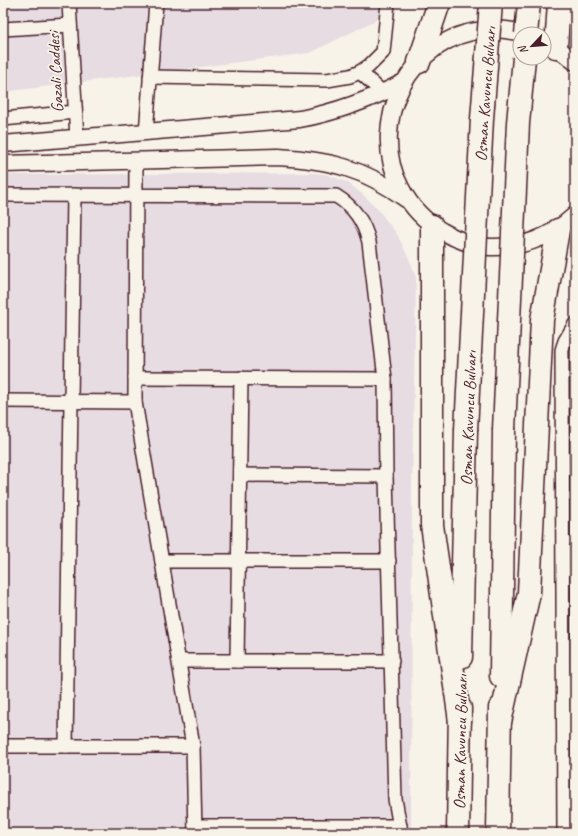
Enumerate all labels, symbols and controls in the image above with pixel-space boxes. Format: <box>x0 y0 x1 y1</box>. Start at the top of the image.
street label: Osman Kavuncu Bulvarı <box>470 25 501 162</box>
north arrow <box>512 26 552 66</box>
street label: Gazali Caddesi <box>43 28 68 113</box>
text: N <box>514 42 531 57</box>
street label: Osman Kavuncu Bulvarı <box>456 349 481 486</box>
street label: Osman Kavuncu Bulvarı <box>449 674 472 810</box>

